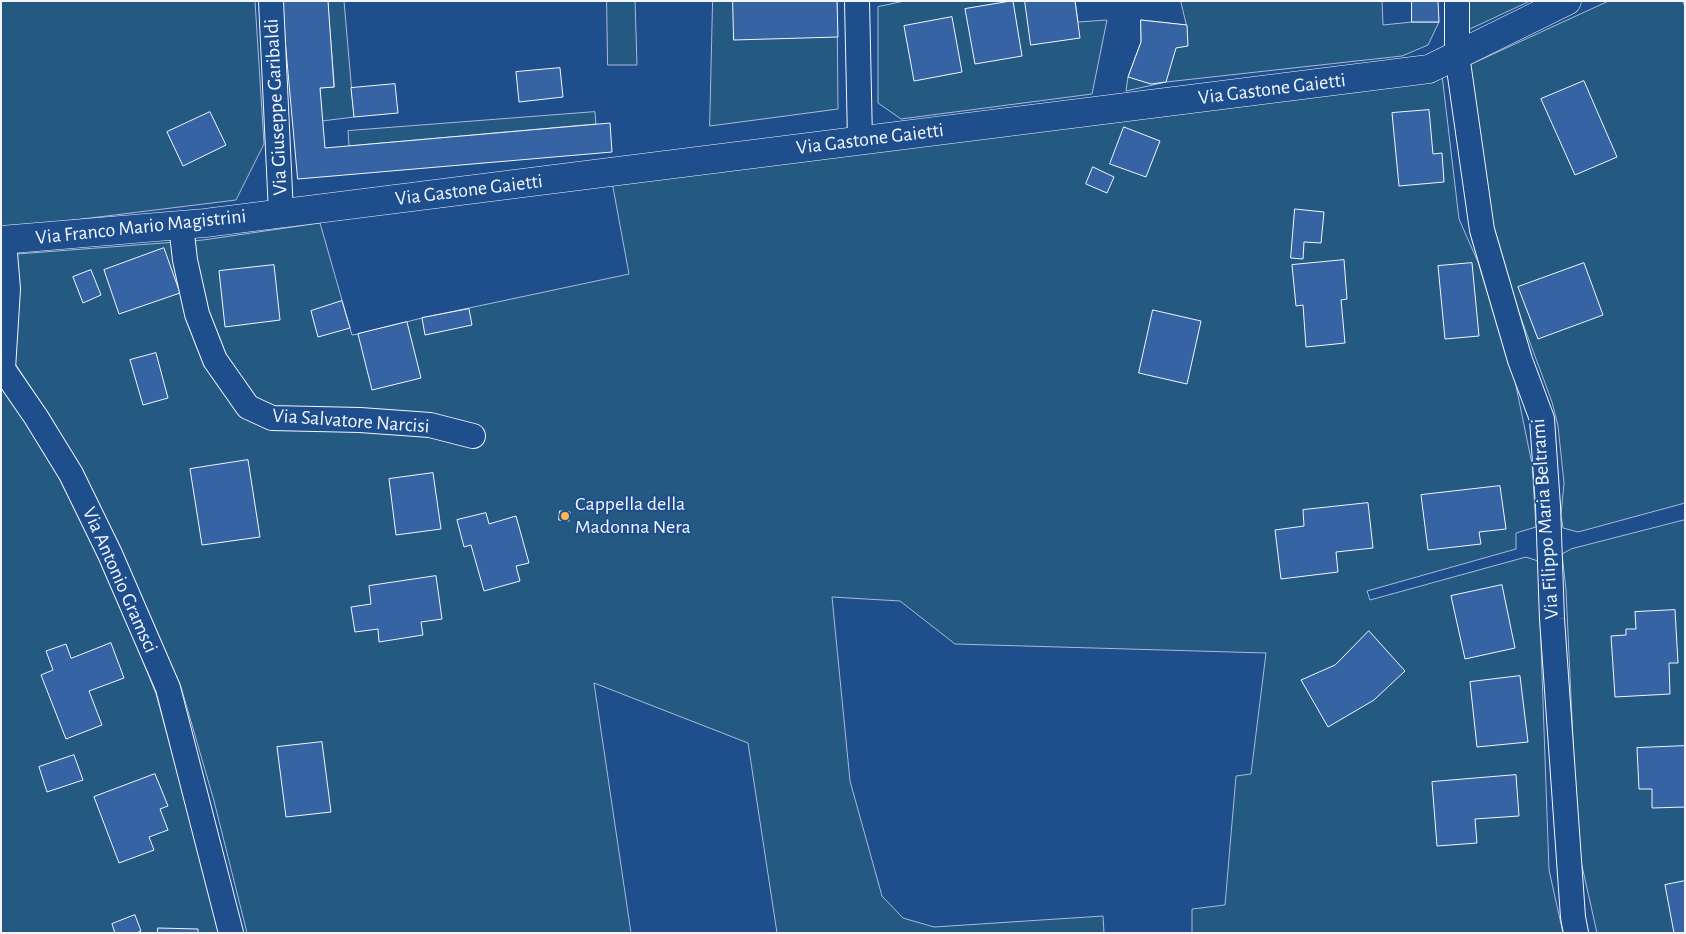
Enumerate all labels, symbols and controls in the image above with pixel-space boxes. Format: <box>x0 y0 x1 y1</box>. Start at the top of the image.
street label: Via Giuseppe Garibaldi <box>259 18 293 196</box>
street label: Via Gastone Gaietti <box>1197 68 1347 110</box>
street label: Via Gastone Gaietti <box>795 118 945 160</box>
street label: Via Gastone Gaietti <box>394 169 544 211</box>
street label: Via Franco Mario Magistrini <box>34 204 248 250</box>
street label: Via Salvatore Narcisi <box>272 404 430 438</box>
street label: Via Filippo Maria Beltrami <box>1526 418 1564 620</box>
place label: Cappella della Madonna Nera <box>575 492 691 539</box>
street label: Via Antonio Gramsci <box>77 503 163 657</box>
marker: Cappella della Madonna Nera <box>559 510 571 522</box>

